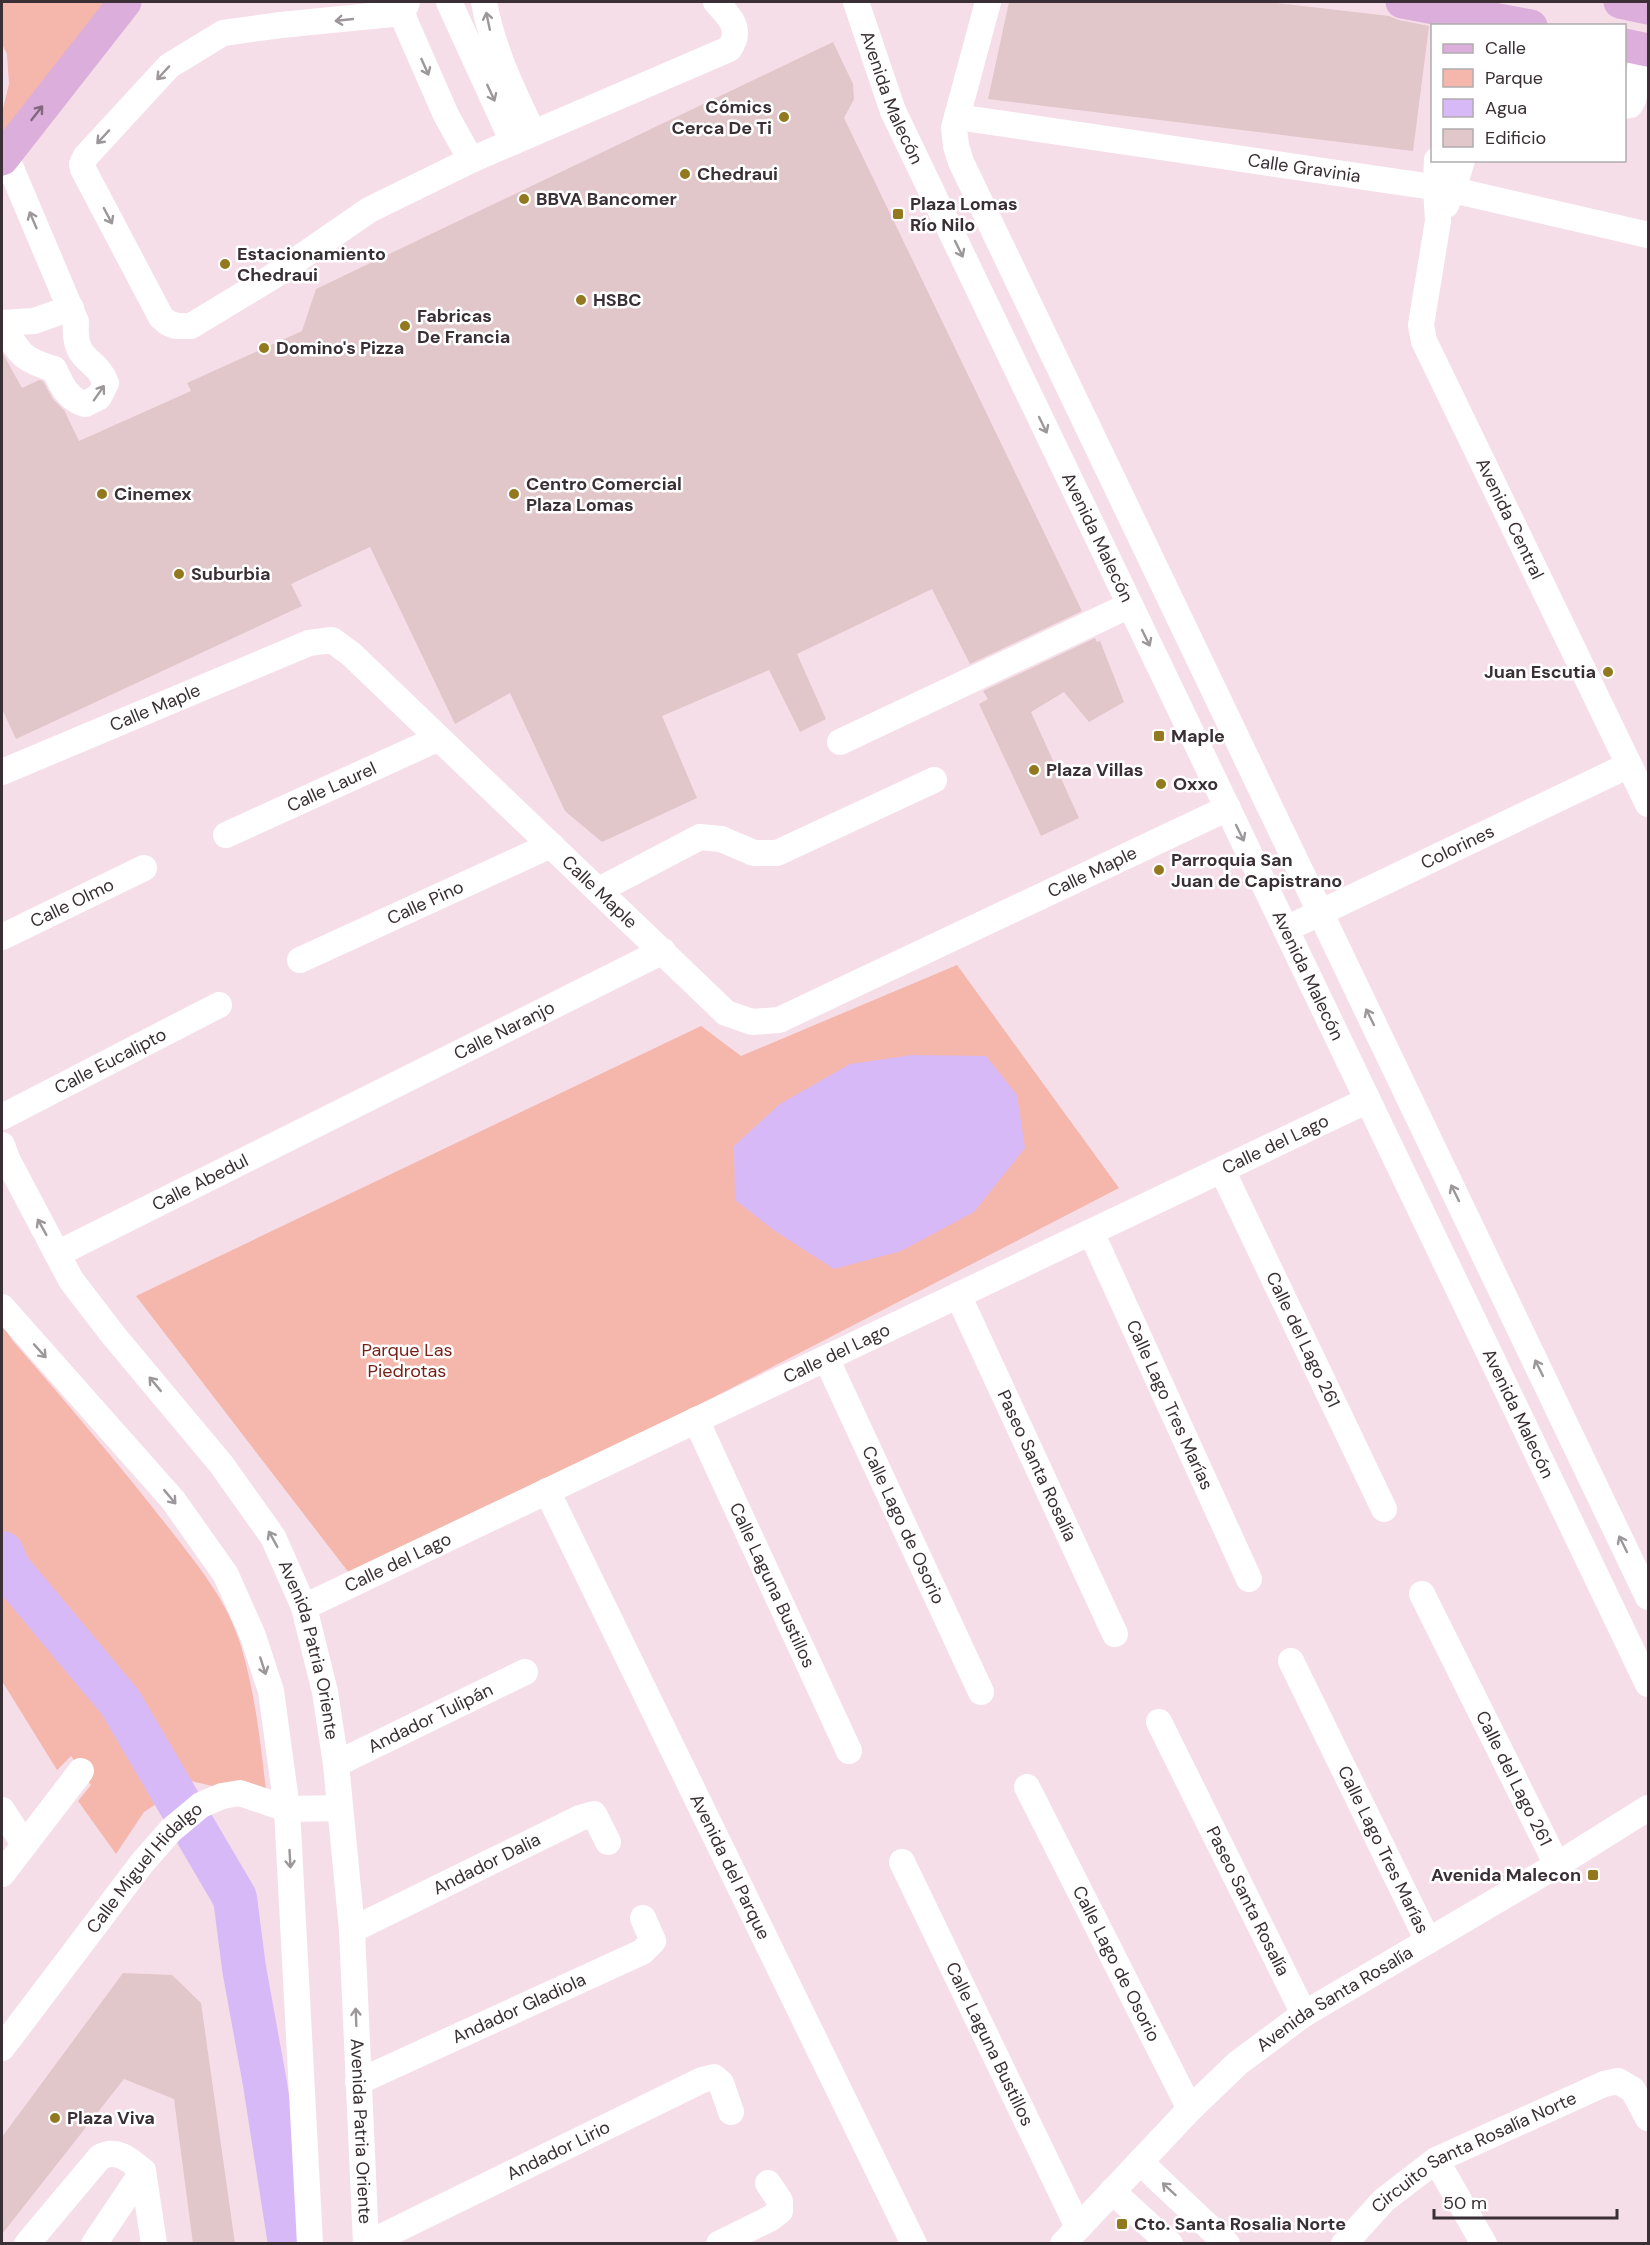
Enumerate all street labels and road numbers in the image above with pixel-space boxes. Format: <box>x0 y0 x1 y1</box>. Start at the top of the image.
street label: Avenida Malecón <box>855 28 929 168</box>
street label: Calle Gravinia <box>1246 148 1362 188</box>
street label: Avenida Central <box>1470 454 1549 583</box>
street label: Avenida Malecón <box>1056 468 1139 606</box>
street label: Calle Maple <box>106 678 204 737</box>
street label: Calle Laurel <box>283 756 380 818</box>
street label: Colorines <box>1417 819 1498 875</box>
street label: Calle Maple <box>1044 841 1141 903</box>
street label: Calle Maple <box>557 850 643 934</box>
street label: Calle Olmo <box>26 872 118 933</box>
street label: Calle Pino <box>383 875 468 930</box>
street label: Avenida Malecón <box>1267 907 1349 1044</box>
street label: Calle Naranjo <box>450 995 559 1066</box>
street label: Calle Eucalipto <box>50 1022 171 1100</box>
street label: Calle del Lago <box>1218 1108 1333 1180</box>
street label: Calle Abedul <box>148 1148 252 1217</box>
street label: Calle del Lago 261 <box>1260 1268 1346 1412</box>
street label: Calle Lago Tres Marías <box>1121 1316 1219 1494</box>
street label: Calle del Lago <box>779 1317 894 1389</box>
street label: Avenida Malecón <box>1477 1345 1560 1483</box>
street label: Paseo Santa Rosalía <box>992 1386 1082 1545</box>
street label: Calle Lago de Osorio <box>856 1442 951 1608</box>
street label: Calle Laguna Bustillos <box>724 1499 821 1672</box>
street label: Calle del Lago <box>340 1527 455 1598</box>
street label: Avenida Patria Oriente <box>273 1556 344 1741</box>
street label: Andador Tulipán <box>364 1677 497 1759</box>
street label: Calle del Lago 261 <box>1470 1707 1558 1850</box>
street label: Calle Lago Tres Marías <box>1332 1762 1435 1938</box>
street label: Avenida del Parque <box>684 1790 776 1944</box>
street label: Calle Miguel Hidalgo <box>81 1797 207 1938</box>
street label: Paseo Santa Rosalía <box>1201 1822 1295 1980</box>
street label: Andador Dalia <box>429 1827 545 1900</box>
street label: Calle Lago de Osorio <box>1067 1882 1166 2046</box>
street label: Avenida Santa Rosalía <box>1252 1941 1417 2057</box>
street label: Calle Laguna Bustillos <box>940 1958 1039 2130</box>
street label: Andador Gladiola <box>448 1967 590 2049</box>
street label: Avenida Patria Oriente <box>345 2038 377 2225</box>
street label: Circuito Santa Rosalía Norte <box>1366 2086 1580 2218</box>
street label: Andador Lirio <box>503 2115 614 2186</box>

